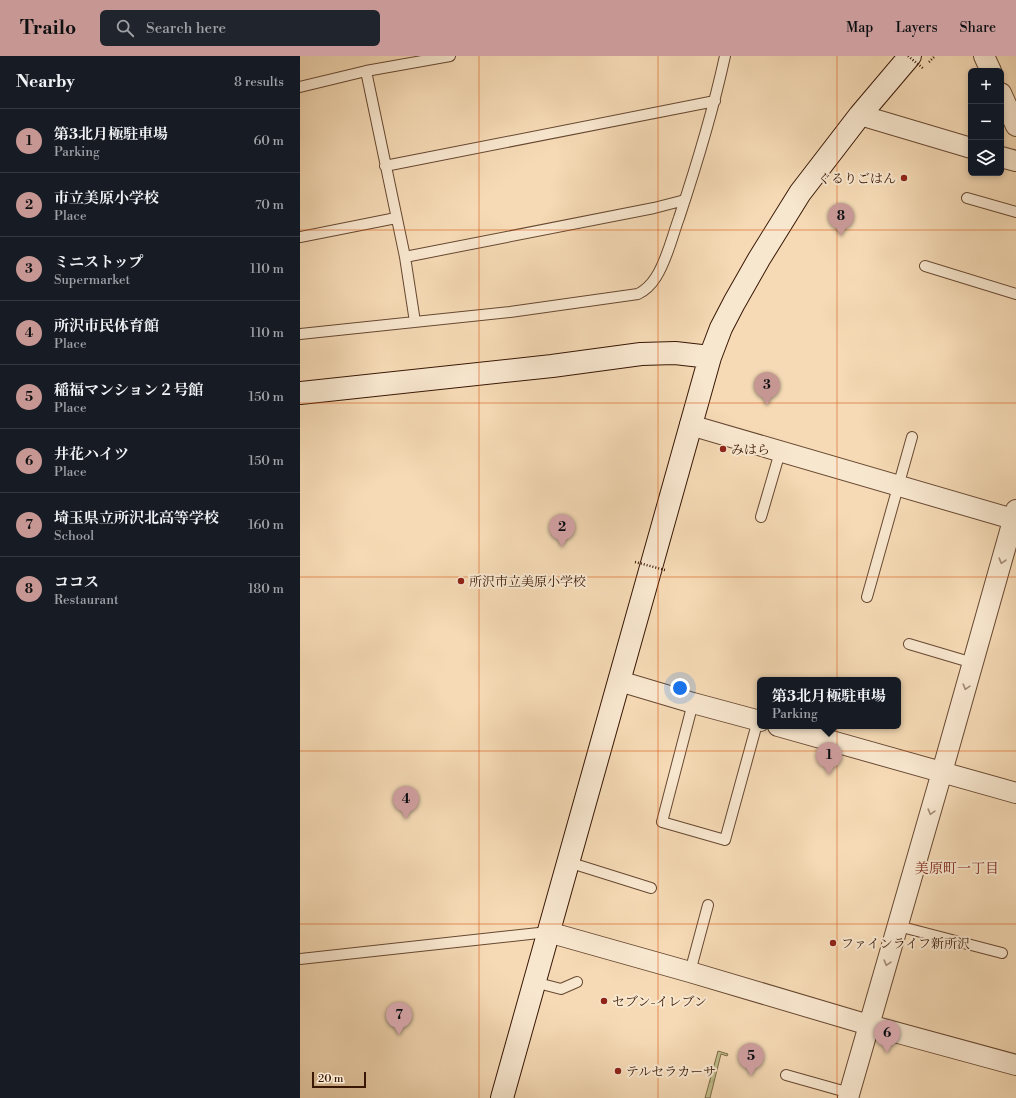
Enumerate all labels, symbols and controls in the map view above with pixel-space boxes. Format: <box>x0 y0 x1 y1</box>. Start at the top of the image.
search box <box>100 10 380 46</box>
text: Trailo <box>20 16 76 40</box>
icon: search <box>114 17 136 39</box>
text: Search here <box>146 19 226 38</box>
text: Map <box>846 19 873 37</box>
text: Layers <box>895 19 938 37</box>
text: Share <box>960 19 996 37</box>
map controls <box>968 68 1004 176</box>
button: + <box>968 68 1004 104</box>
text: Nearby <box>16 71 75 93</box>
text: 8 results <box>234 74 284 90</box>
button: − <box>968 104 1004 140</box>
text: 第3北月極駐車場 <box>54 125 168 144</box>
text: 1 <box>26 133 32 149</box>
text: 60 m <box>253 133 284 149</box>
button: layers <box>968 140 1004 176</box>
text: Parking <box>54 144 100 160</box>
place label: ぐるりごはん <box>818 171 896 187</box>
marker: ぐるりごはん <box>899 173 909 183</box>
text: 市立美原小学校 <box>54 189 159 208</box>
text: 2 <box>25 197 33 213</box>
text: 70 m <box>255 197 284 213</box>
pin: 8 <box>828 203 854 236</box>
text: Place <box>54 208 86 224</box>
text: ミニストップ <box>54 253 144 272</box>
text: 3 <box>25 261 33 277</box>
text: 110 m <box>250 261 284 277</box>
text: Supermarket <box>54 272 130 288</box>
text: 所沢市民体育館 <box>54 317 159 336</box>
text: 4 <box>25 325 33 341</box>
text: 110 m <box>250 325 284 341</box>
text: Place <box>54 336 86 352</box>
pin: 3 <box>754 372 780 405</box>
text: 稲福マンション２号館 <box>54 381 203 400</box>
text: 5 <box>25 389 33 405</box>
text: 150 m <box>249 389 284 405</box>
text: Place <box>54 400 86 416</box>
place label: みはら <box>731 442 770 458</box>
marker: みはら <box>718 444 728 454</box>
text: 井花ハイツ <box>54 445 129 464</box>
text: 6 <box>25 453 33 469</box>
text: 150 m <box>249 453 284 469</box>
text: Place <box>54 464 86 480</box>
text: 埼玉県立所沢北高等学校 <box>54 509 219 528</box>
pin: 2 <box>549 514 575 547</box>
text: 7 <box>25 517 33 533</box>
text: 160 m <box>248 517 284 533</box>
text: School <box>54 528 94 544</box>
one-way arrow <box>998 558 1007 565</box>
text: ココス <box>54 573 99 592</box>
place label: 所沢市立美原小学校 <box>469 574 586 590</box>
marker: 所沢市立美原小学校 <box>456 576 466 586</box>
text: 8 <box>25 581 33 597</box>
text: 180 m <box>248 581 284 597</box>
text: Restaurant <box>54 592 119 608</box>
popup <box>757 677 901 729</box>
your location <box>670 678 690 698</box>
one-way arrow <box>962 683 971 690</box>
text: 第3北月極駐車場 <box>772 687 886 706</box>
text: Parking <box>772 706 818 722</box>
pin: 1 <box>816 742 842 775</box>
pin: 4 <box>393 786 419 819</box>
one-way arrow <box>927 808 936 815</box>
district label: 美原町一丁目 <box>915 860 999 878</box>
place label: ファインライフ新所沢 <box>841 936 970 952</box>
marker: ファインライフ新所沢 <box>828 938 838 948</box>
one-way arrow <box>883 960 892 967</box>
place label: セブン-イレブン <box>612 994 707 1010</box>
marker: セブン-イレブン <box>599 996 609 1006</box>
pin: 7 <box>386 1002 412 1035</box>
pin: 6 <box>874 1020 900 1053</box>
pin: 5 <box>738 1043 764 1076</box>
place label: テルセラカーサ <box>626 1064 716 1080</box>
marker: テルセラカーサ <box>613 1066 623 1076</box>
scale bar <box>312 1070 366 1089</box>
text: 20 m <box>318 1072 343 1086</box>

